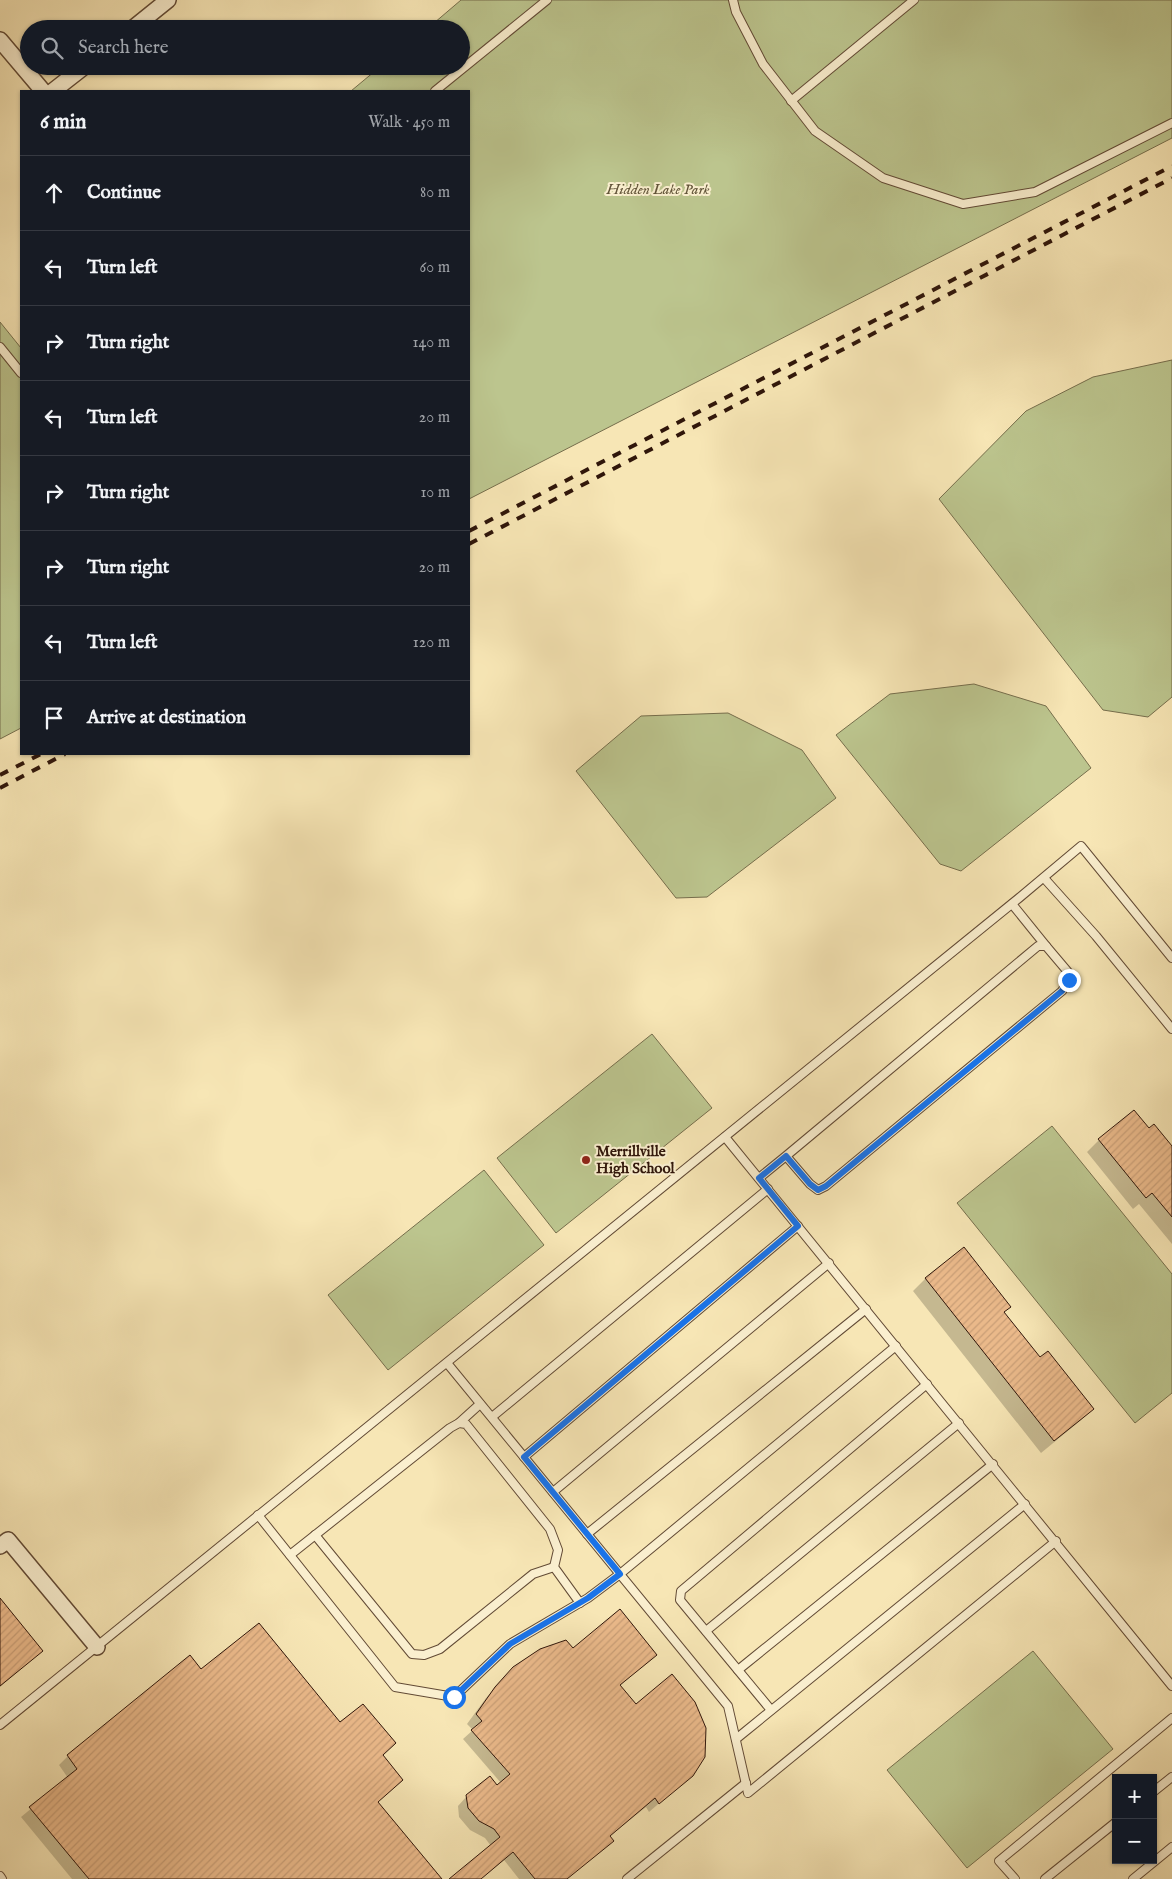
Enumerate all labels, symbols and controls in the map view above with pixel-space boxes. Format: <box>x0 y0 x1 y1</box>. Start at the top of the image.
search box <box>20 20 470 75</box>
icon: search <box>38 34 66 62</box>
text: Search here <box>78 36 169 60</box>
text: 6 min <box>40 109 86 136</box>
text: Walk · 450 m <box>368 113 450 133</box>
icon: ahead <box>40 179 68 207</box>
park label: Hidden Lake Park <box>605 180 710 199</box>
text: Continue <box>87 181 161 205</box>
text: 80 m <box>420 183 450 203</box>
icon: left <box>40 254 68 282</box>
text: Turn left <box>87 256 158 280</box>
text: 60 m <box>420 258 450 278</box>
icon: right <box>40 329 68 357</box>
text: Turn right <box>87 331 169 355</box>
text: 140 m <box>412 333 450 353</box>
icon: left <box>40 404 68 432</box>
text: Turn left <box>87 406 158 430</box>
text: 20 m <box>419 408 450 428</box>
icon: right <box>40 479 68 507</box>
text: Turn right <box>87 481 169 505</box>
text: 10 m <box>420 483 450 503</box>
icon: right <box>40 554 68 582</box>
text: Turn right <box>87 556 169 580</box>
text: 20 m <box>419 558 450 578</box>
icon: left <box>40 629 68 657</box>
text: Turn left <box>87 631 158 655</box>
text: 120 m <box>413 633 450 653</box>
icon: arrive <box>40 704 68 732</box>
text: Arrive at destination <box>87 706 246 730</box>
route end <box>1058 969 1081 992</box>
place label: Merrillville High School <box>596 1142 675 1178</box>
marker: Merrillville High School <box>580 1154 592 1166</box>
route start <box>443 1686 466 1709</box>
map controls <box>1112 1774 1157 1864</box>
button: + <box>1112 1774 1157 1819</box>
button: − <box>1112 1819 1157 1864</box>

